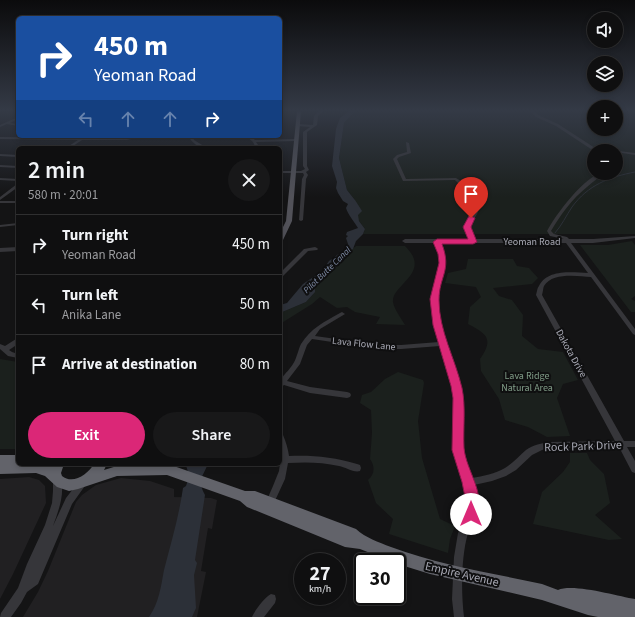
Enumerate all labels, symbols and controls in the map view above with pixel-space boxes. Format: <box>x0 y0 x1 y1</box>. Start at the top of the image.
map controls <box>587 12 623 180</box>
button: sound <box>587 12 623 48</box>
text: 450 m <box>94 26 168 66</box>
icon: right <box>28 32 80 84</box>
button: layers <box>587 56 623 92</box>
text: Yeoman Road <box>94 63 197 88</box>
button: + <box>587 100 623 136</box>
icon: left <box>75 108 97 130</box>
icon: ahead <box>117 108 139 130</box>
icon: ahead <box>159 108 181 130</box>
icon: right <box>201 108 223 130</box>
button: − <box>587 144 623 180</box>
text: 2 min <box>28 153 85 188</box>
button: close <box>228 159 270 201</box>
pin <box>454 177 488 218</box>
icon: arrive <box>460 183 482 205</box>
text: 580 m · 20:01 <box>28 186 98 204</box>
text: Turn right <box>62 225 128 246</box>
icon: right <box>28 234 50 256</box>
text: 450 m <box>232 234 270 255</box>
street label: Yeoman Road <box>503 235 561 249</box>
water label: Pilot Butte Canal <box>301 244 355 297</box>
text: Yeoman Road <box>62 246 136 264</box>
text: Turn left <box>62 285 118 306</box>
icon: left <box>28 294 50 316</box>
text: 50 m <box>240 294 270 315</box>
text: Anika Lane <box>62 306 121 324</box>
street label: Dakota Drive <box>552 327 590 380</box>
street label: Lava Flow Lane <box>331 334 396 354</box>
icon: arrive <box>28 354 50 376</box>
text: Arrive at destination <box>62 354 197 375</box>
text: 80 m <box>240 354 270 375</box>
park label: Lava Ridge Natural Area <box>501 369 553 395</box>
button: Exit <box>28 412 145 458</box>
button: Share <box>153 412 270 458</box>
street label: Rock Park Drive <box>544 437 622 456</box>
position arrow <box>450 493 492 535</box>
speed limit sign: 30 <box>354 553 406 605</box>
street label: Empire Avenue <box>423 558 501 591</box>
text: 27 <box>309 560 331 588</box>
text: km/h <box>309 582 331 596</box>

